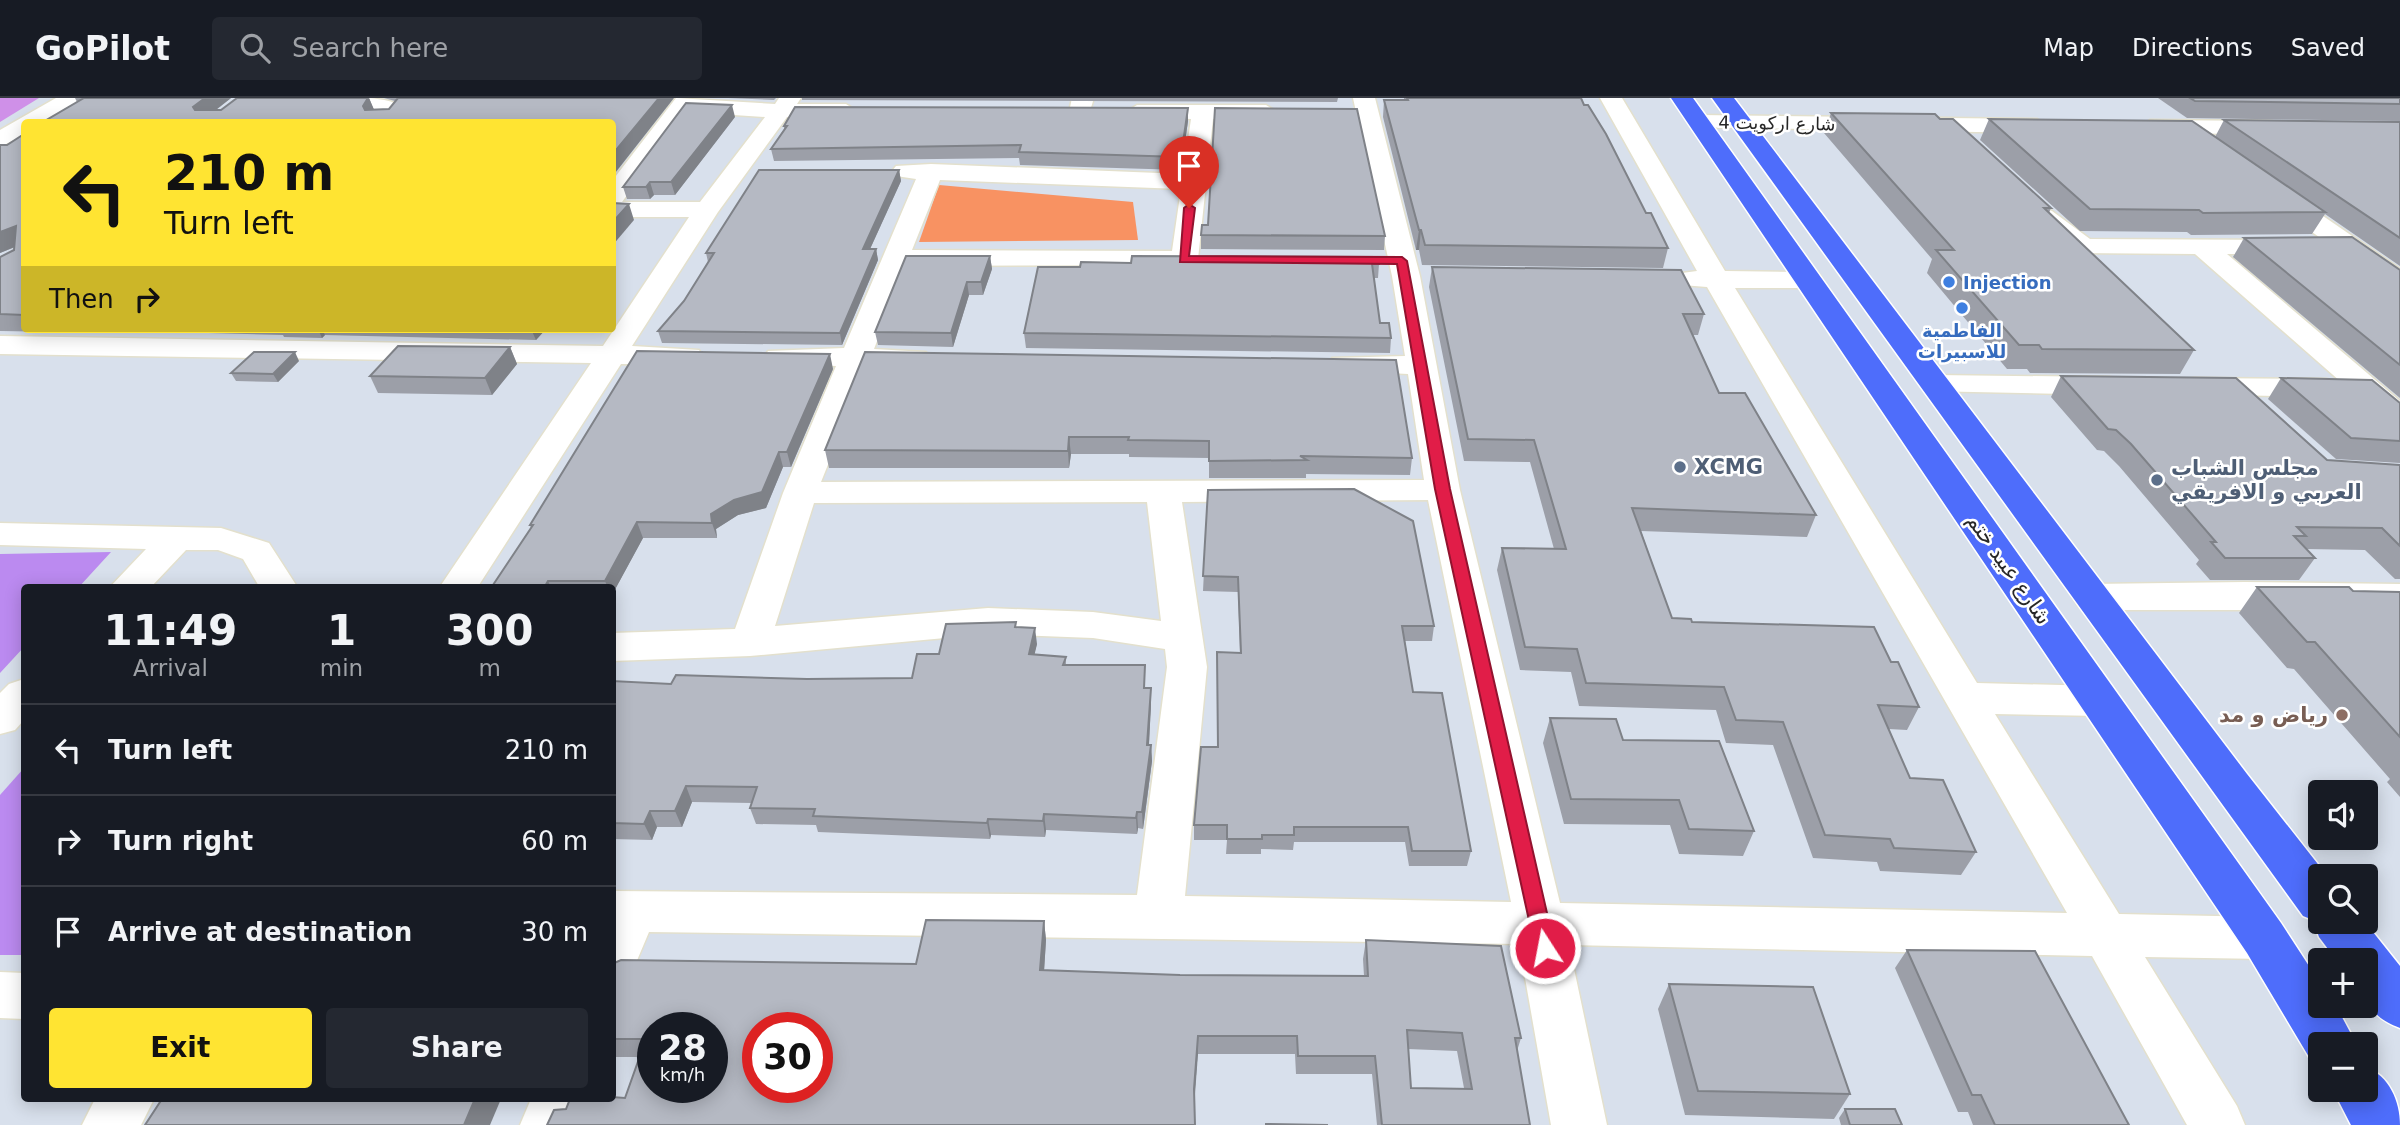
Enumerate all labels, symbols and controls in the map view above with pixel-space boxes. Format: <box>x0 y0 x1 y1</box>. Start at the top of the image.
search box <box>212 17 702 80</box>
text: GoPilot <box>35 29 170 68</box>
icon: search <box>236 29 274 67</box>
text: Search here <box>292 33 448 63</box>
text: Map <box>2043 34 2094 62</box>
text: Directions <box>2132 34 2253 62</box>
text: Saved <box>2291 34 2365 62</box>
street label: شارع اركويت 4 <box>1718 111 1836 136</box>
pin <box>1159 136 1219 208</box>
text: 210 m <box>164 145 334 202</box>
icon: left <box>49 147 140 238</box>
icon: arrive <box>1170 147 1208 185</box>
text: Turn left <box>164 204 294 242</box>
place label: Injection <box>1963 272 2052 293</box>
marker: Injection <box>1941 274 1957 290</box>
icon: right <box>128 280 166 318</box>
text: Then <box>49 284 114 314</box>
marker: الفاطمية للاسبيرات <box>1954 300 1970 316</box>
place label: الفاطمية للاسبيرات <box>1918 320 2006 363</box>
place label: XCMG <box>1694 455 1763 479</box>
place label: مجلس الشباب العربي و الافريقي <box>2171 456 2362 504</box>
marker: XCMG <box>1672 459 1688 475</box>
marker: مجلس الشباب العربي و الافريقي <box>2149 472 2165 488</box>
street label: شارع عبيد ختم <box>1961 509 2056 630</box>
text: 11:49 <box>104 606 237 655</box>
text: 1 <box>327 606 356 655</box>
text: 300 <box>446 606 533 655</box>
text: Arrival <box>133 655 208 681</box>
text: min <box>320 655 363 681</box>
text: m <box>478 655 501 681</box>
place label: رياض و مد <box>2219 703 2328 727</box>
marker: رياض و مد <box>2334 707 2350 723</box>
icon: left <box>49 731 87 769</box>
text: Turn left <box>108 735 232 765</box>
text: 210 m <box>505 735 588 765</box>
map controls <box>2308 780 2378 1102</box>
button: sound <box>2308 780 2378 850</box>
icon: right <box>49 822 87 860</box>
text: Turn right <box>108 826 253 856</box>
text: 60 m <box>521 826 588 856</box>
button: search <box>2308 864 2378 934</box>
position arrow <box>1508 911 1582 985</box>
icon: arrive <box>49 913 87 951</box>
text: Arrive at destination <box>108 917 412 947</box>
text: 30 m <box>521 917 588 947</box>
button: + <box>2308 948 2378 1018</box>
button: Exit <box>49 1008 312 1088</box>
button: Share <box>326 1008 588 1088</box>
speed limit sign: 30 <box>742 1012 833 1103</box>
text: 28 <box>658 1028 707 1068</box>
button: − <box>2308 1032 2378 1102</box>
text: km/h <box>660 1064 705 1085</box>

